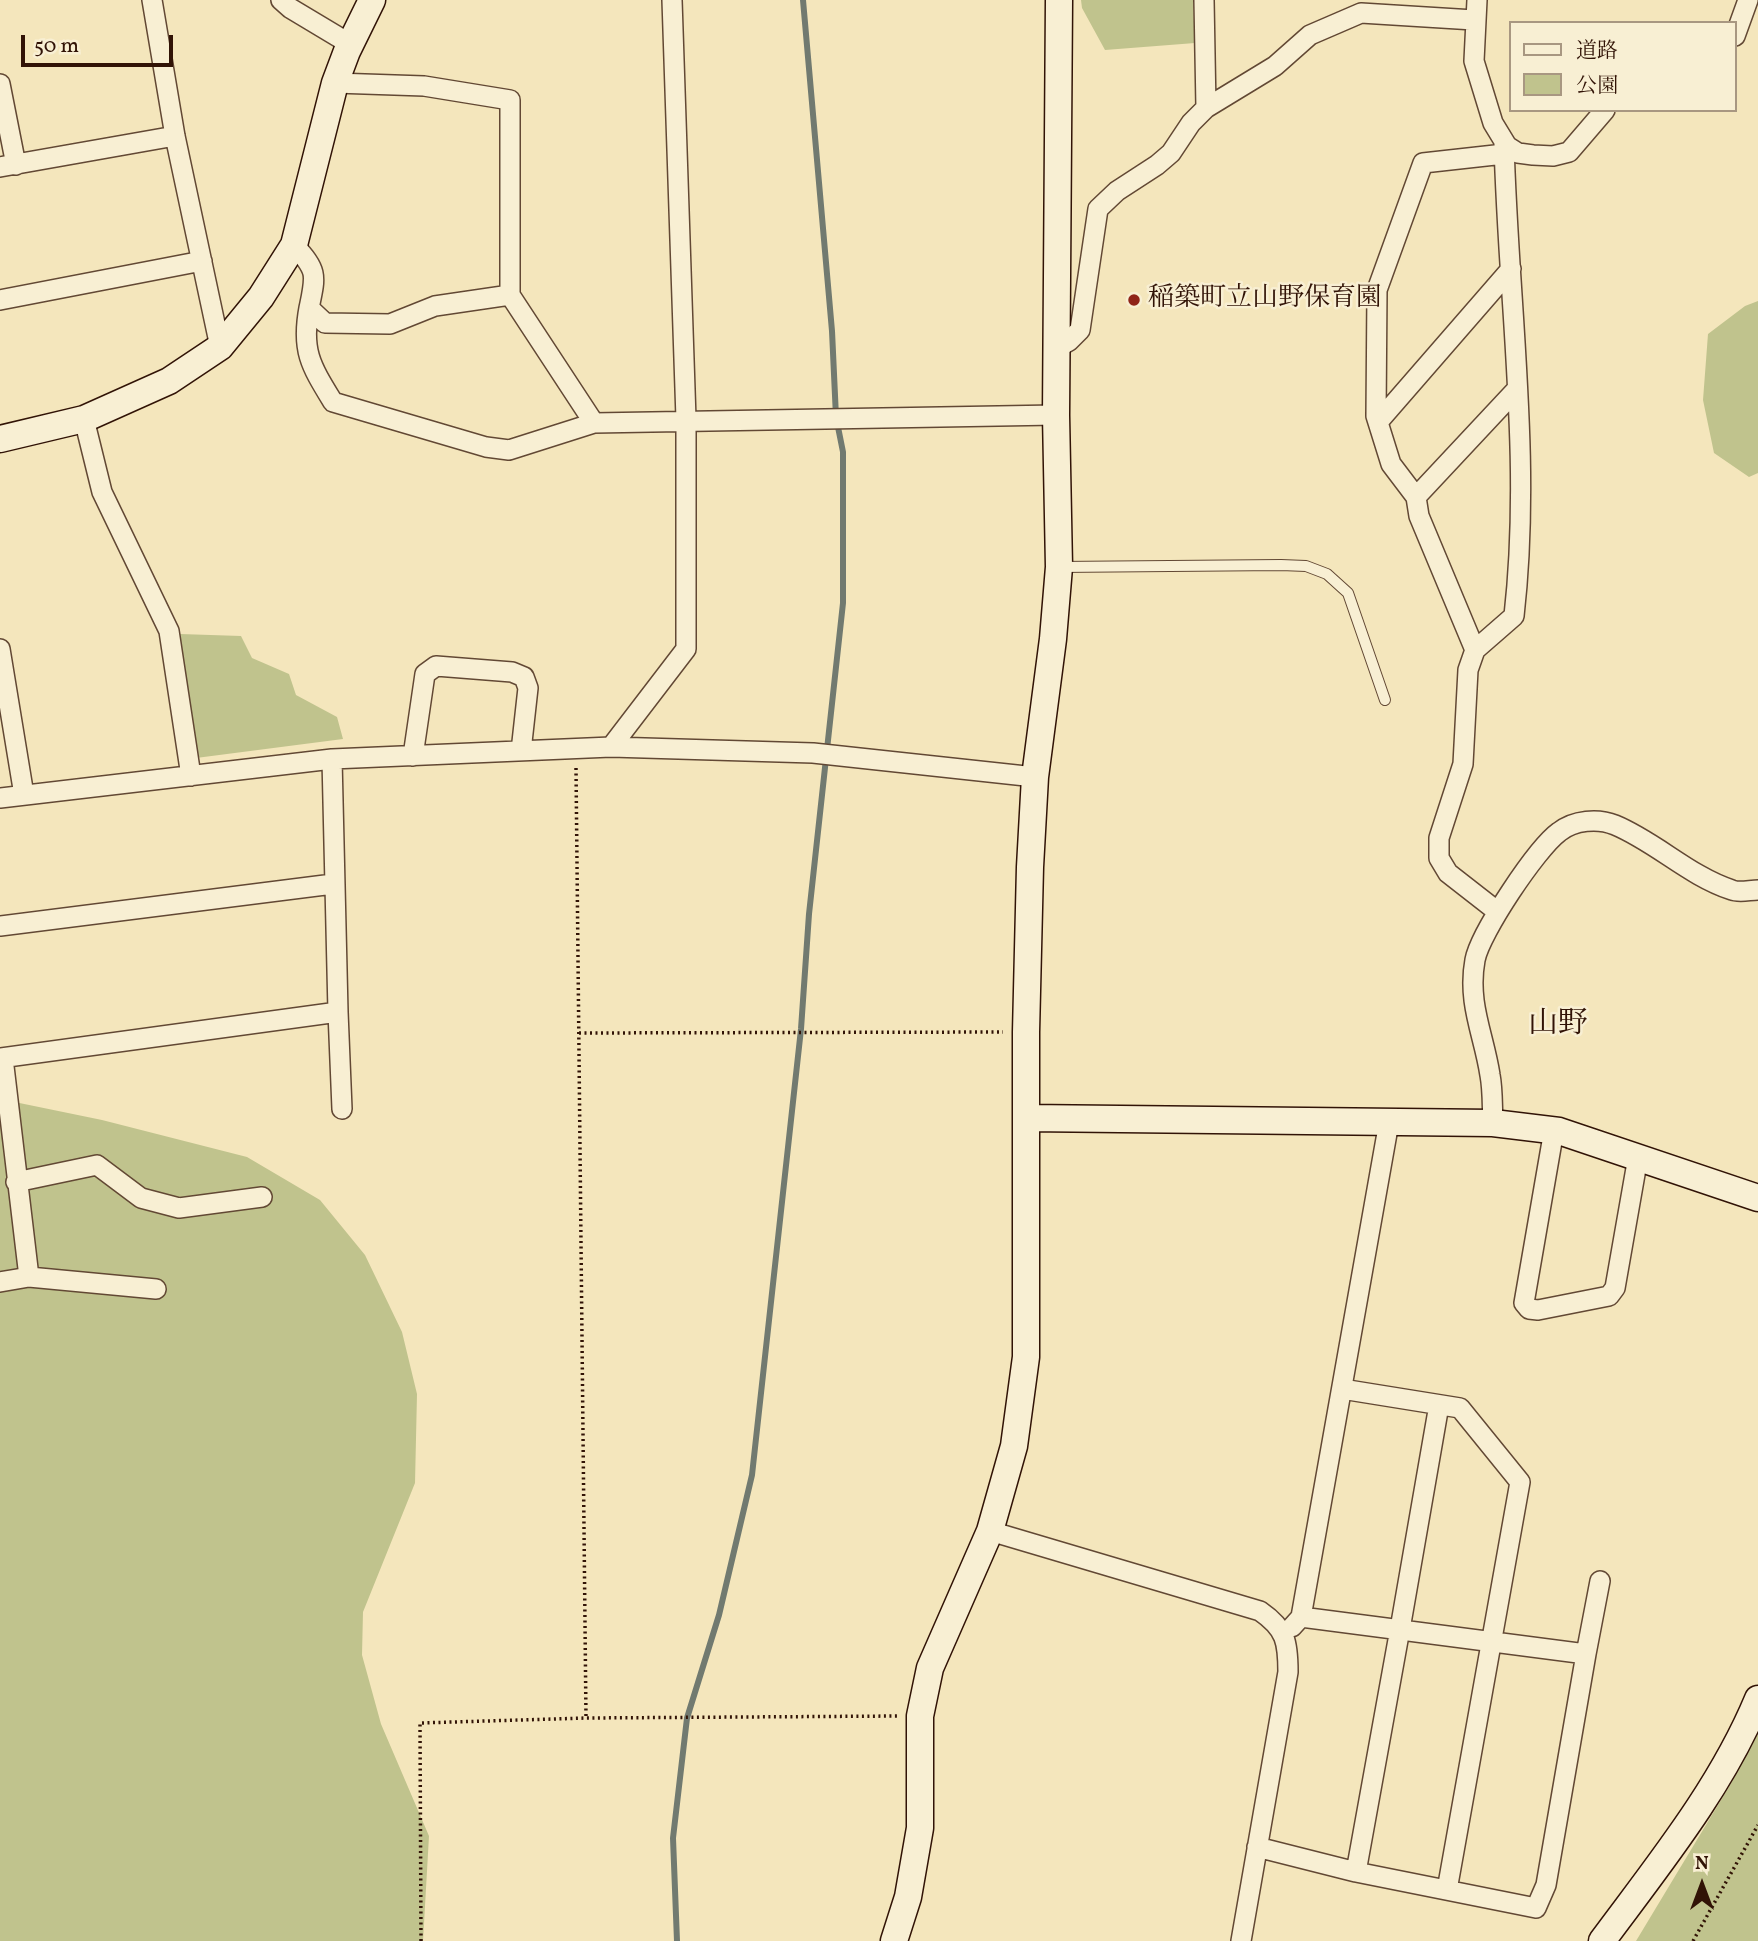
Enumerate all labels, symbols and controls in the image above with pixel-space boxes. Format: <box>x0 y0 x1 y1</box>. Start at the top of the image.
scale bar <box>24 21 177 65</box>
legend <box>1510 21 1737 112</box>
text: 50 m <box>34 32 79 61</box>
text: 道路 <box>1576 37 1618 66</box>
text: 公園 <box>1576 72 1618 101</box>
place label: 稲築町立山野保育園 <box>1148 284 1382 316</box>
marker: 稲築町立山野保育園 <box>1126 292 1142 308</box>
district label: 山野 <box>1528 1008 1588 1044</box>
north arrow <box>1667 1850 1737 1920</box>
text: N <box>1695 1851 1709 1877</box>

